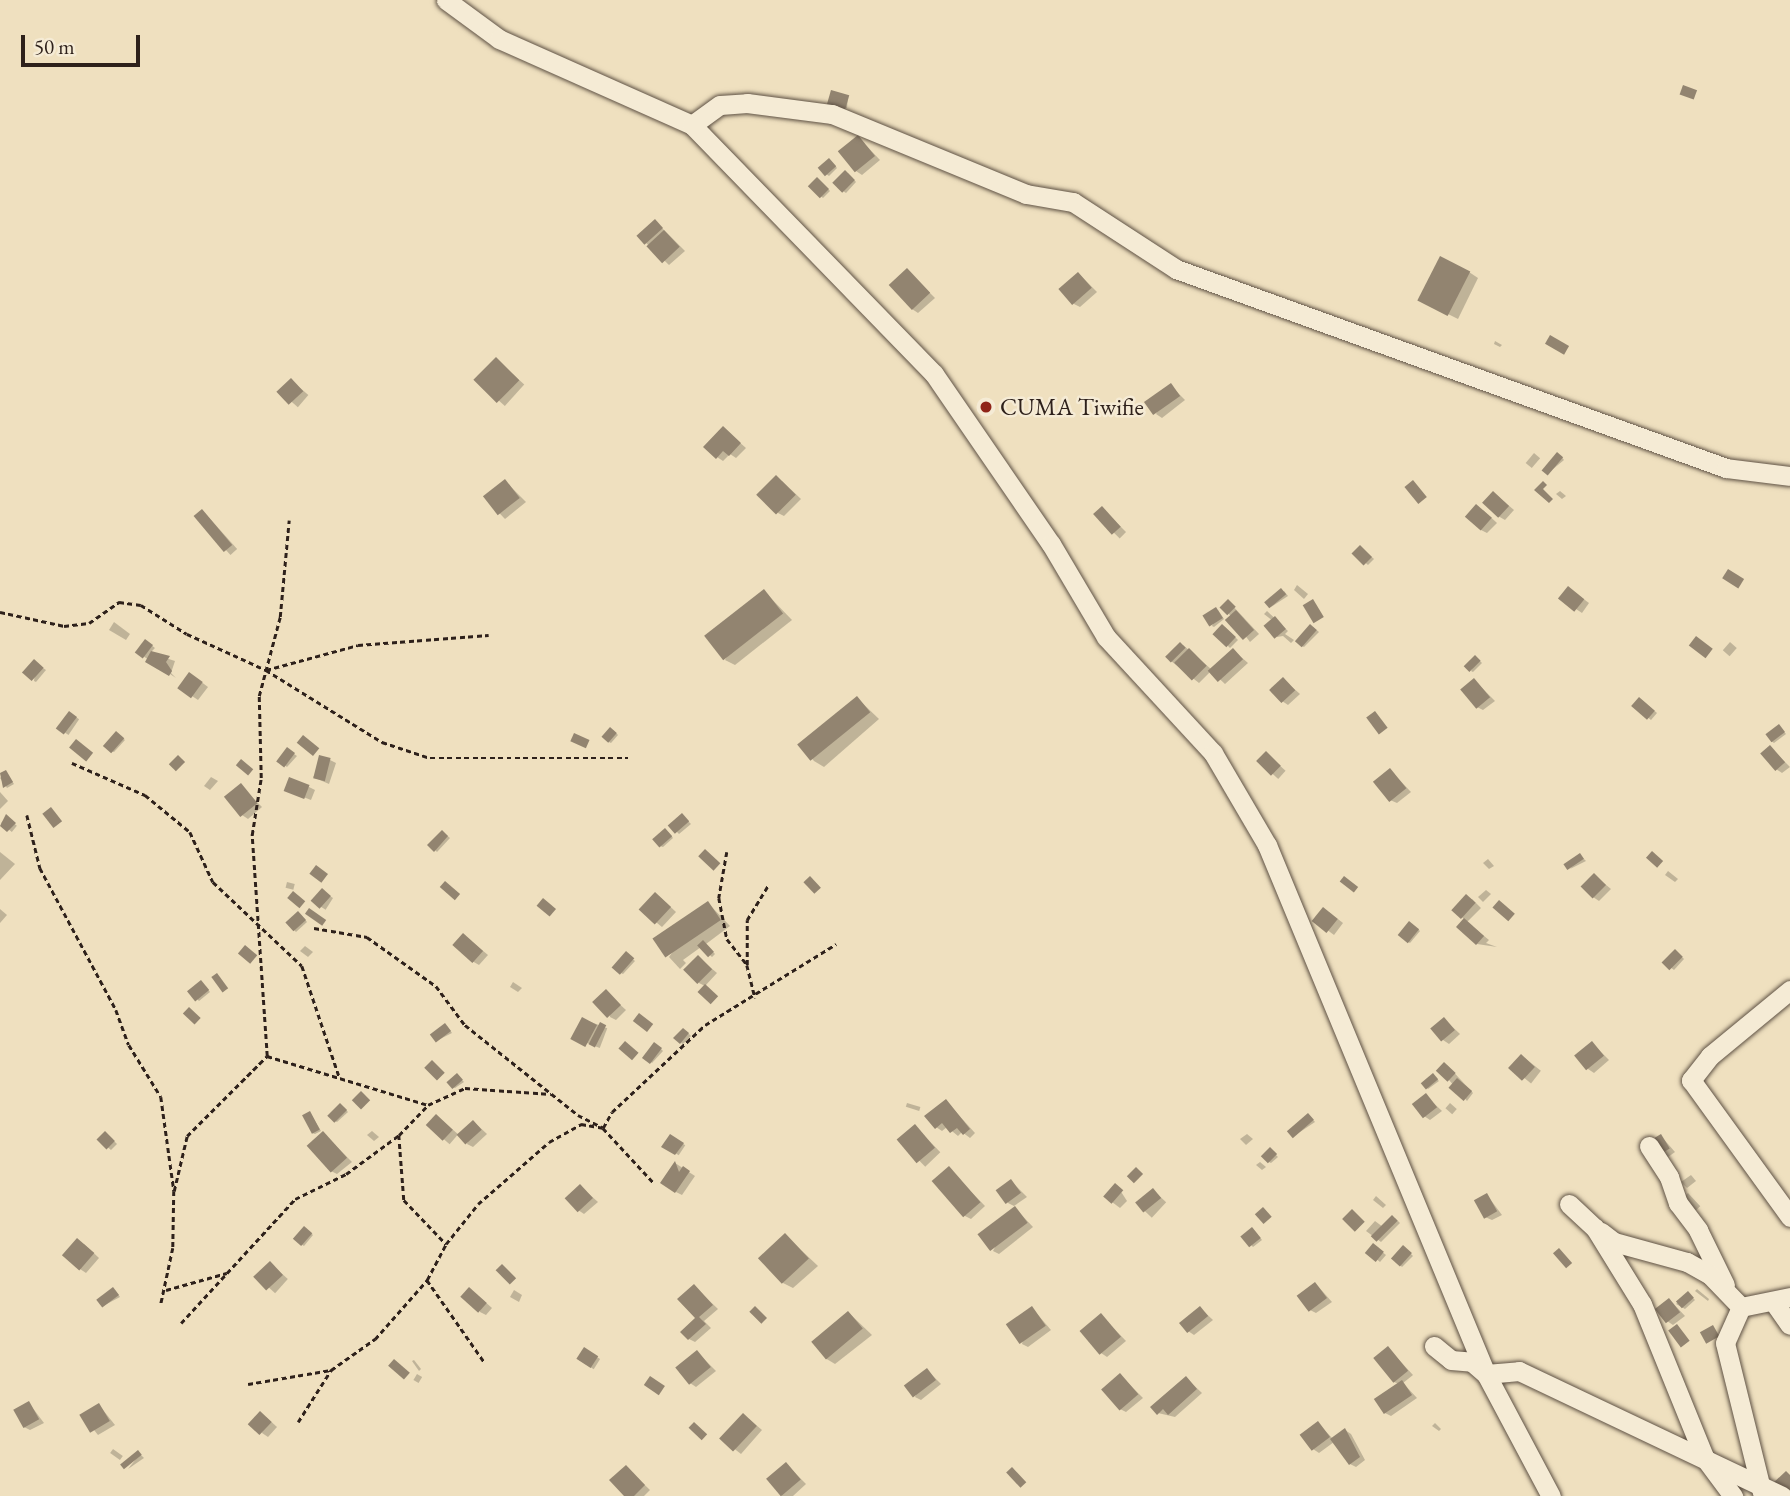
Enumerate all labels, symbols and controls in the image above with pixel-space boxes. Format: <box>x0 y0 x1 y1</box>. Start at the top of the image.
scale bar <box>24 21 144 65</box>
text: 50 m <box>34 33 75 60</box>
place label: CUMA Tiwifie <box>1000 393 1144 421</box>
marker: CUMA Tiwifie <box>978 399 994 415</box>

